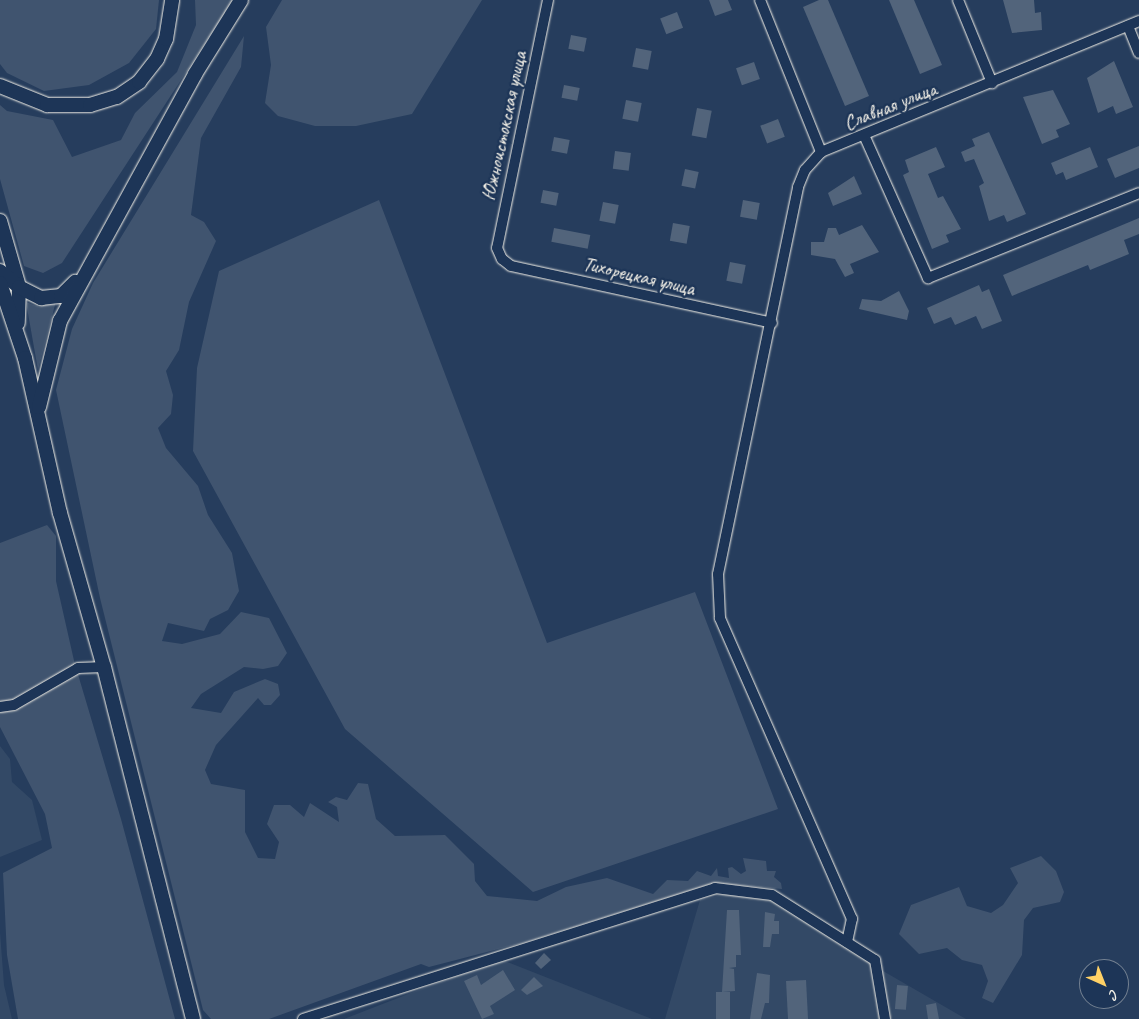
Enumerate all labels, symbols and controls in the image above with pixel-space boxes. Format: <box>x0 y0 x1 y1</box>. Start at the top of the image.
street label: Южноистокская улица <box>476 48 532 204</box>
street label: Славная улица <box>840 77 940 135</box>
street label: Тихорецкая улица <box>580 251 698 301</box>
north arrow <box>1079 959 1129 1009</box>
text: С <box>1106 986 1122 1003</box>

